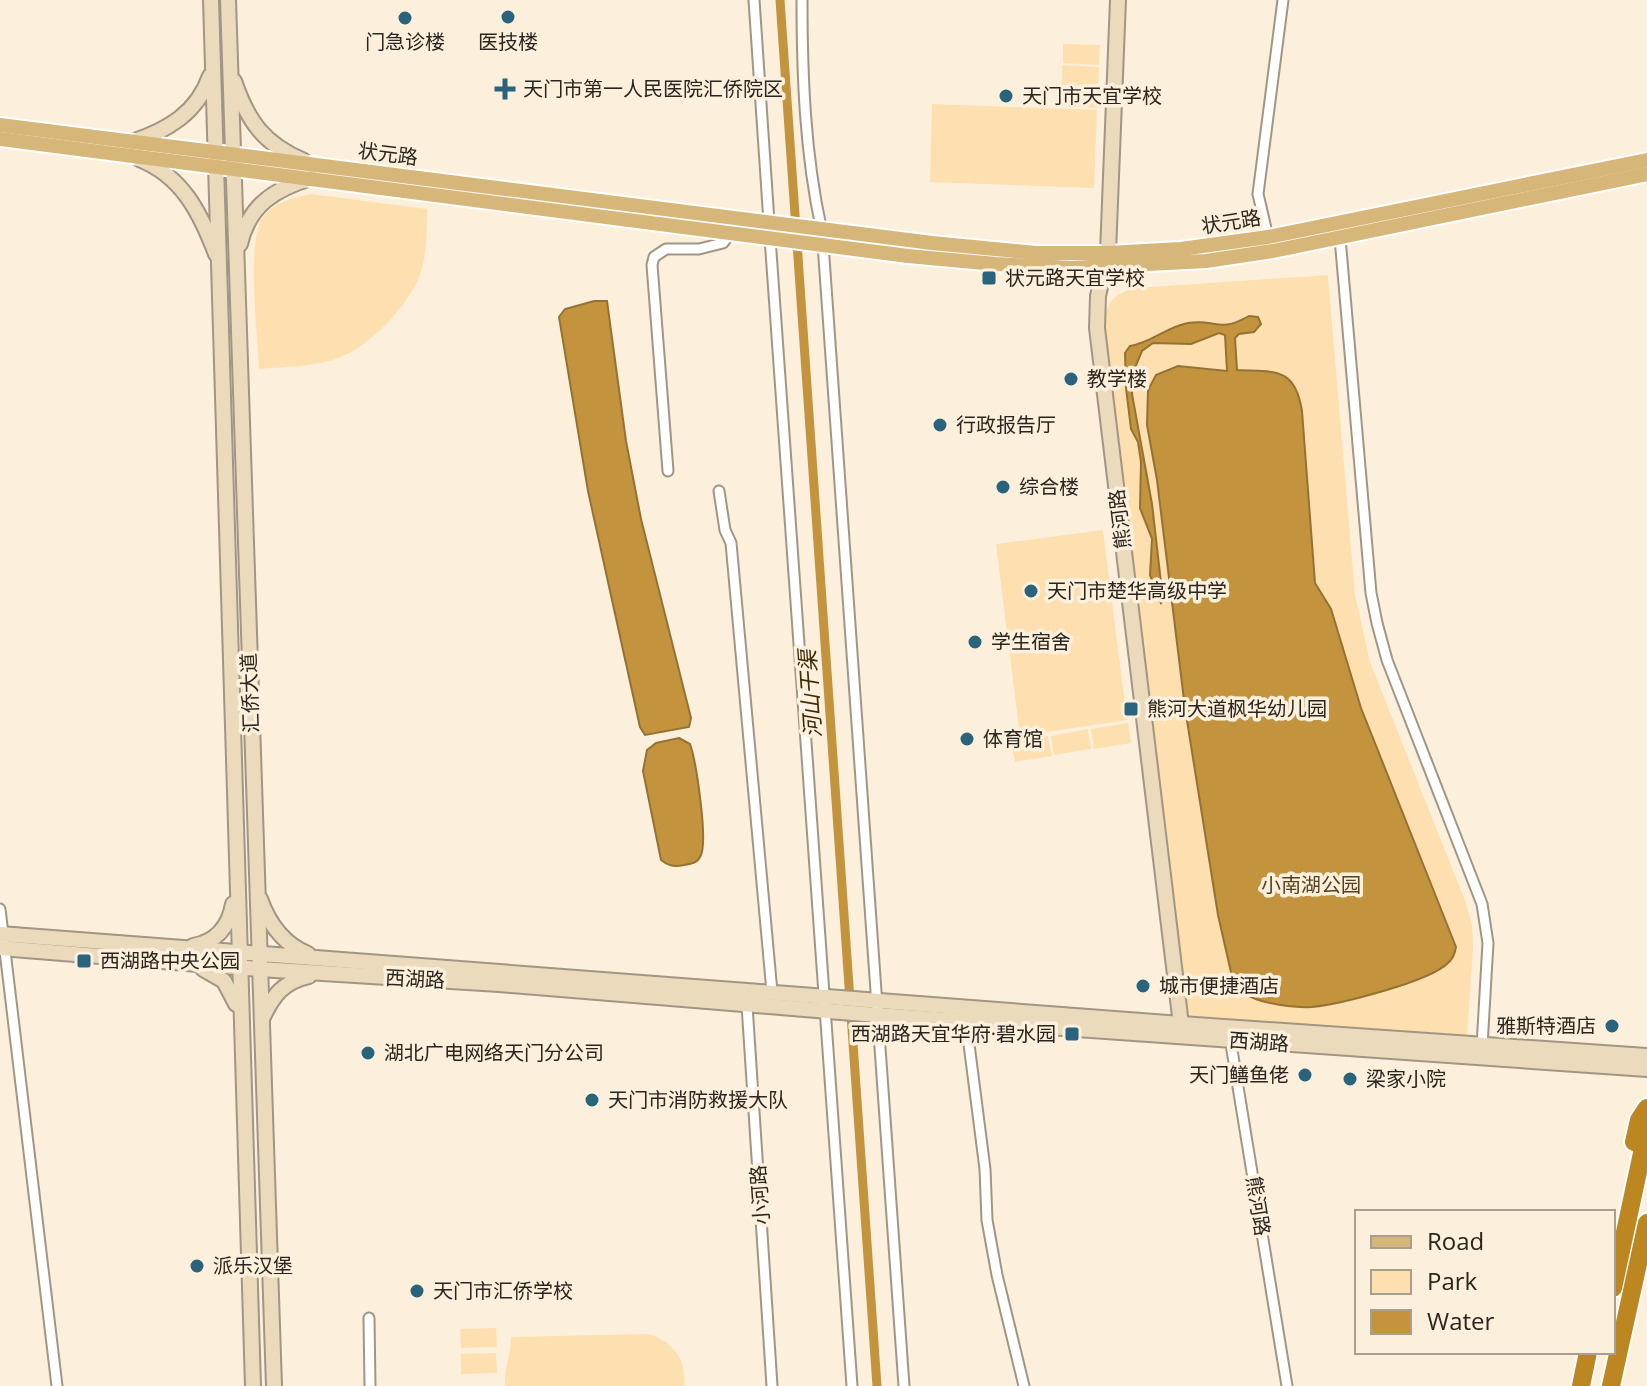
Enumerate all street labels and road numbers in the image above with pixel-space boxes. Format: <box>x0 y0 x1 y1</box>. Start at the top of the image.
street label: 状元路 <box>357 136 419 171</box>
street label: 状元路 <box>1199 203 1263 240</box>
street label: 熊河路 <box>1102 488 1137 550</box>
street label: 汇侨大道 <box>235 653 264 733</box>
street label: 西湖路 <box>384 963 446 994</box>
street label: 西湖路 <box>1228 1026 1290 1057</box>
street label: 小河路 <box>744 1164 775 1226</box>
street label: 熊河路 <box>1240 1174 1277 1238</box>

